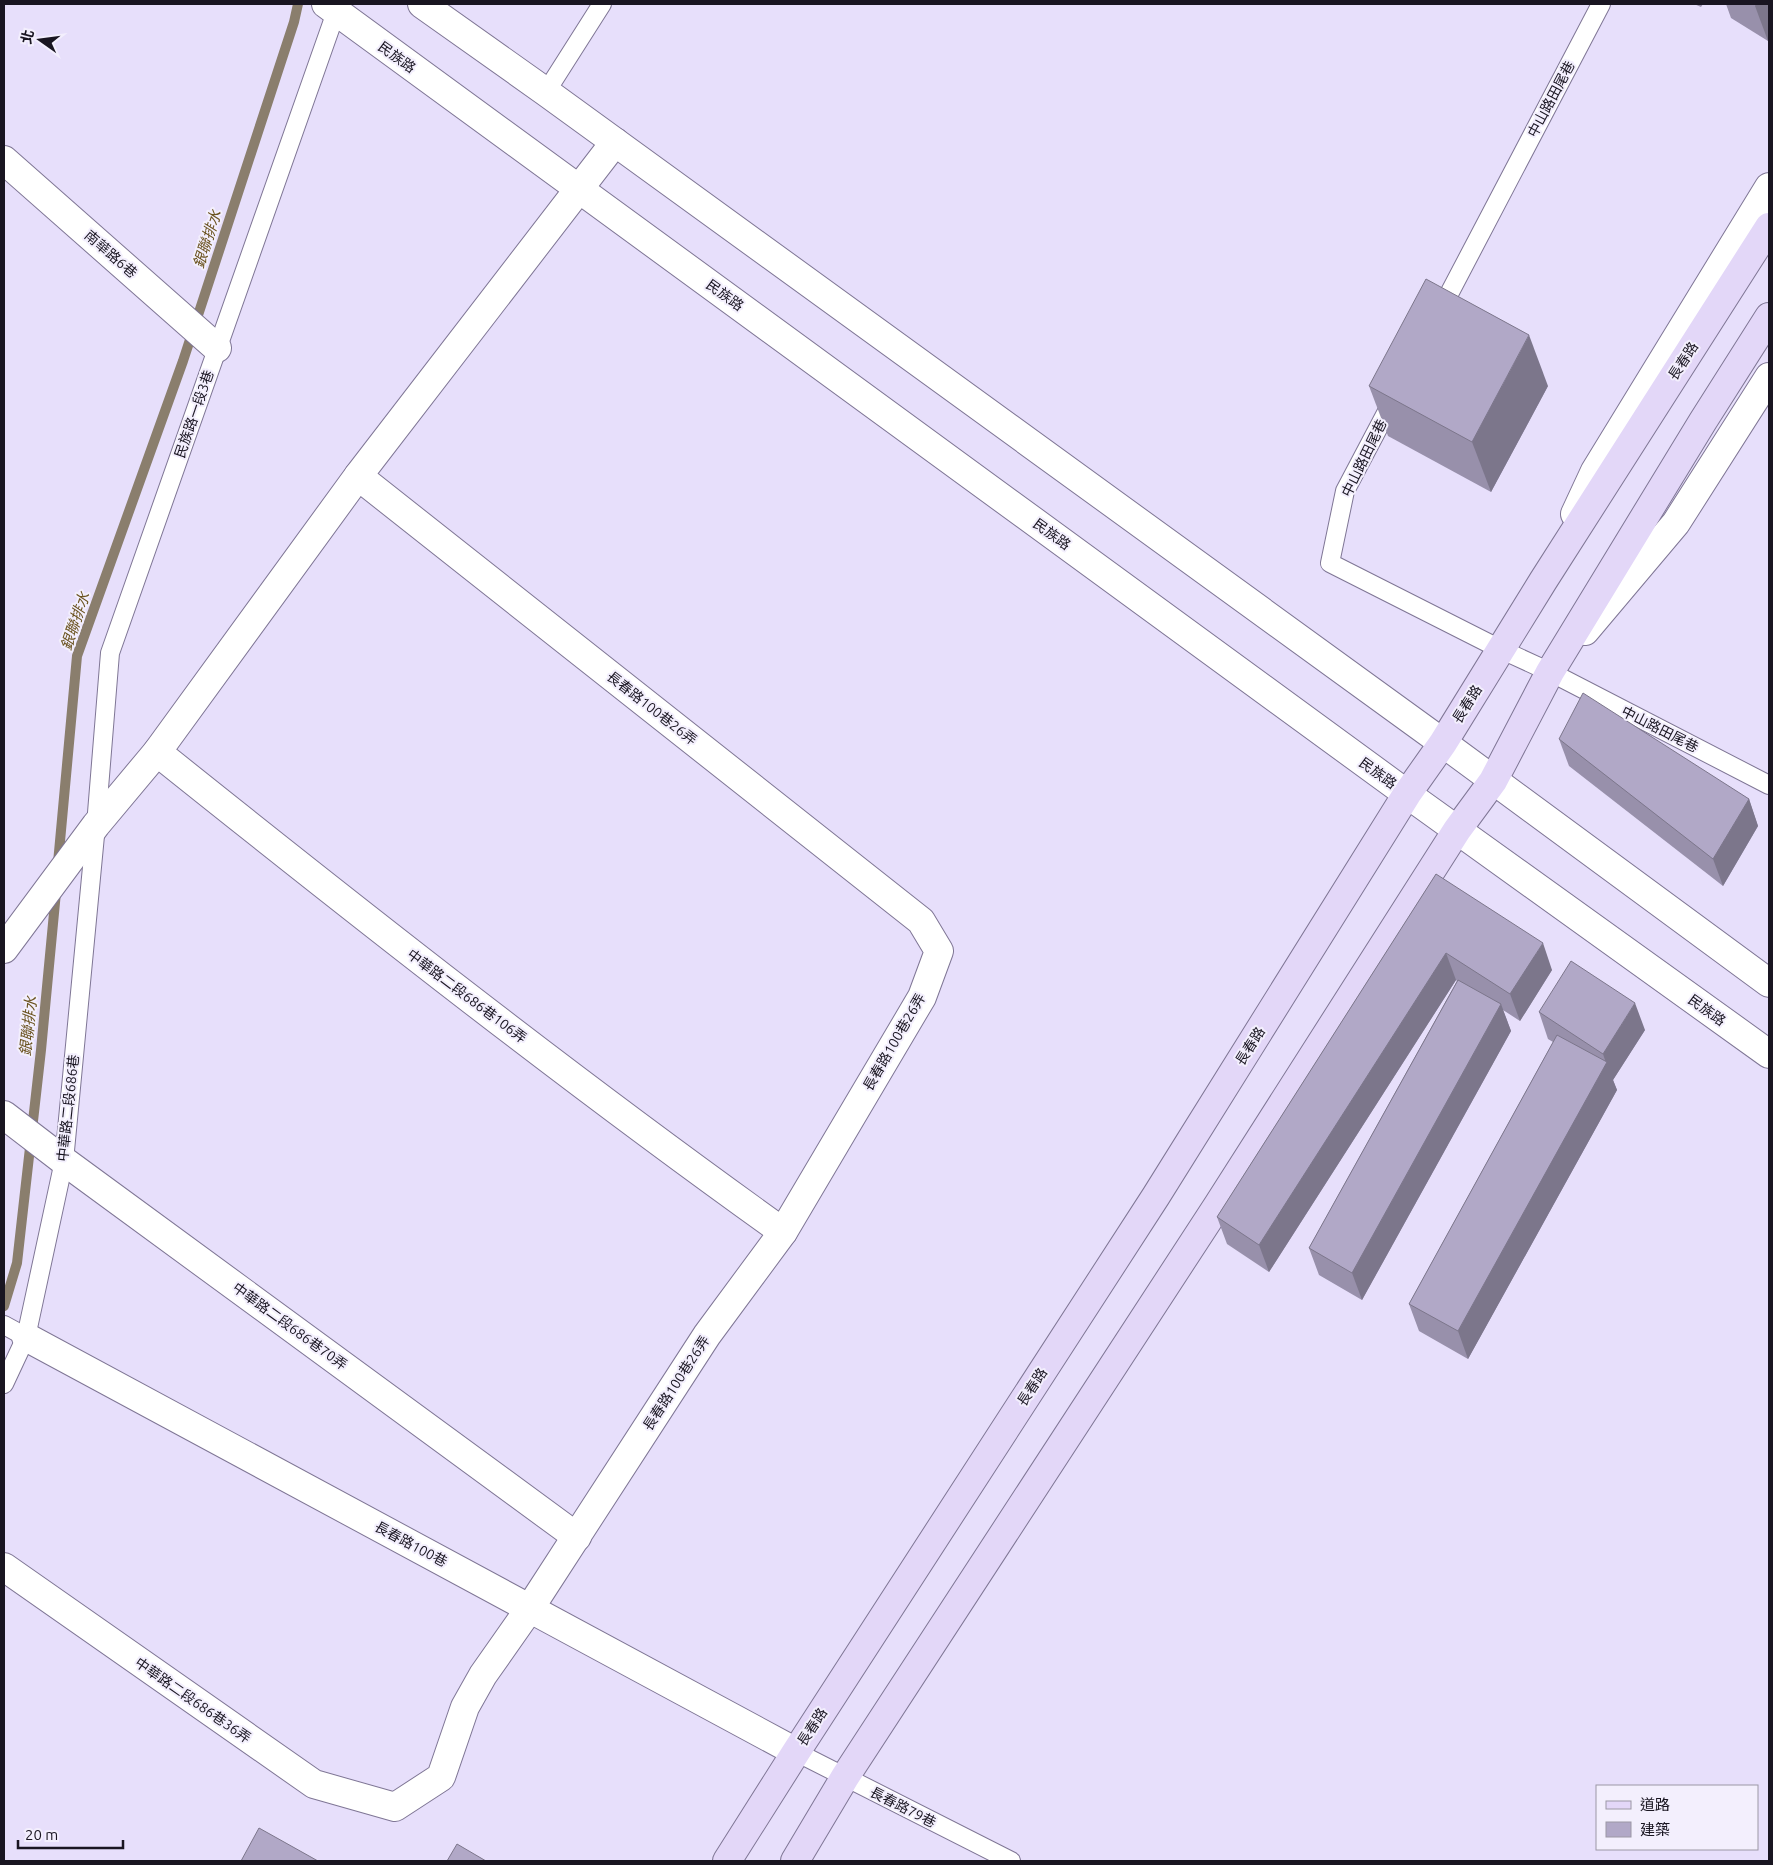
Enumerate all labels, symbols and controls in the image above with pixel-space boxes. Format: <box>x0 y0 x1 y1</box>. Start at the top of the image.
north arrow <box>15 15 65 65</box>
text: 北 <box>18 28 37 46</box>
street label: 民族路 <box>375 38 419 76</box>
street label: 中山路田尾巷 <box>1524 58 1578 140</box>
water label: 銀聯排水 <box>190 207 225 270</box>
street label: 南華路6巷 <box>82 227 140 281</box>
street label: 民族路 <box>703 276 747 314</box>
street label: 長春路 <box>1665 339 1701 383</box>
street label: 民族路一段3巷 <box>171 368 217 460</box>
street label: 中山路田尾巷 <box>1338 417 1390 499</box>
street label: 民族路 <box>1030 515 1074 553</box>
water label: 銀聯排水 <box>57 589 93 652</box>
street label: 長春路100巷26弄 <box>604 668 700 748</box>
street label: 長春路 <box>1449 682 1485 726</box>
street label: 中山路田尾巷 <box>1619 703 1701 755</box>
street label: 民族路 <box>1356 754 1400 792</box>
street label: 中華路二段686巷106弄 <box>404 946 530 1046</box>
street label: 長春路100巷26弄 <box>860 991 928 1093</box>
street label: 民族路 <box>1685 991 1729 1029</box>
water label: 銀聯排水 <box>16 994 40 1057</box>
street label: 長春路 <box>1232 1024 1268 1068</box>
street label: 中華路二段686巷 <box>54 1054 82 1162</box>
street label: 中華路二段686巷70弄 <box>230 1279 350 1373</box>
street label: 長春路100巷26弄 <box>639 1333 713 1433</box>
street label: 長春路 <box>1014 1365 1050 1409</box>
street label: 長春路100巷 <box>372 1518 450 1570</box>
street label: 中華路二段686巷36弄 <box>132 1654 254 1746</box>
street label: 長春路 <box>794 1705 830 1749</box>
street label: 長春路79巷 <box>867 1784 939 1830</box>
legend <box>1596 1785 1758 1850</box>
text: 道路 <box>1640 1796 1670 1813</box>
scale bar <box>18 1818 122 1850</box>
text: 建築 <box>1640 1821 1670 1838</box>
text: 20 m <box>25 1826 58 1843</box>

